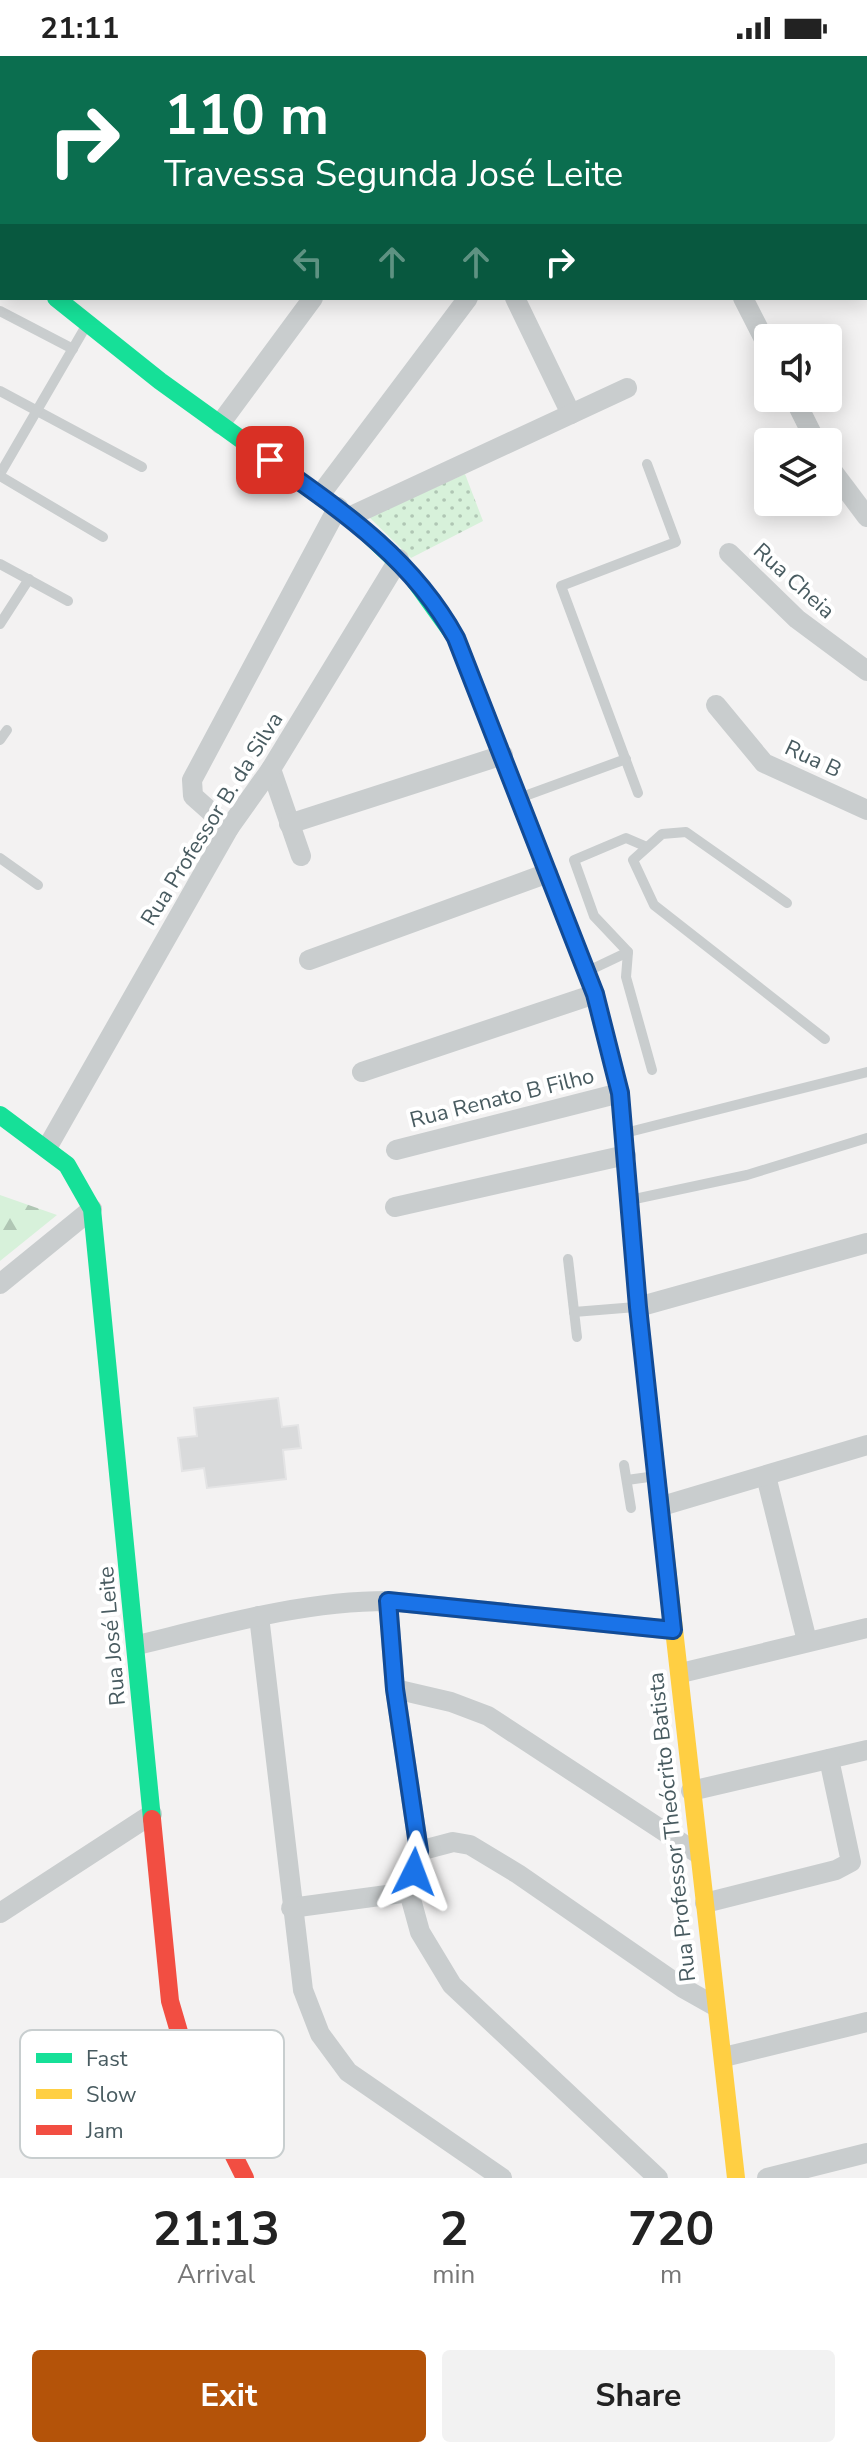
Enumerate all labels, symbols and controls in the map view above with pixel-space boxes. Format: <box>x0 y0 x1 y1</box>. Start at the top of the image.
text: 21:11 <box>40 8 119 49</box>
text: 110 m <box>164 77 329 154</box>
icon: right <box>32 88 136 192</box>
text: Travessa Segunda José Leite <box>164 150 623 199</box>
icon: left <box>286 240 330 284</box>
icon: ahead <box>370 240 414 284</box>
icon: ahead <box>454 240 498 284</box>
icon: right <box>538 240 582 284</box>
map controls <box>754 324 842 516</box>
button: sound <box>754 324 842 412</box>
pin <box>236 426 304 494</box>
button: layers <box>754 428 842 516</box>
icon: arrive <box>248 438 292 482</box>
street label: Rua Cheia <box>747 536 841 626</box>
street label: Rua Professor B. da Silva <box>134 706 290 932</box>
street label: Rua B <box>780 733 846 785</box>
street label: Rua Renato B Filho <box>407 1061 597 1135</box>
street label: Rua José Leite <box>91 1565 133 1707</box>
street label: Rua Professor Theócrito Batista <box>641 1671 703 1983</box>
position arrow <box>372 1830 456 1914</box>
legend <box>20 2030 284 2158</box>
text: Fast <box>86 2044 128 2074</box>
text: Slow <box>86 2080 137 2110</box>
text: Jam <box>85 2116 124 2146</box>
text: 21:13 <box>153 2196 280 2262</box>
text: 2 <box>439 2196 468 2262</box>
text: 720 <box>628 2196 714 2262</box>
text: Arrival <box>177 2257 255 2292</box>
text: min <box>432 2257 475 2292</box>
text: m <box>660 2257 682 2292</box>
button: Exit <box>32 2350 426 2442</box>
button: Share <box>442 2350 835 2442</box>

